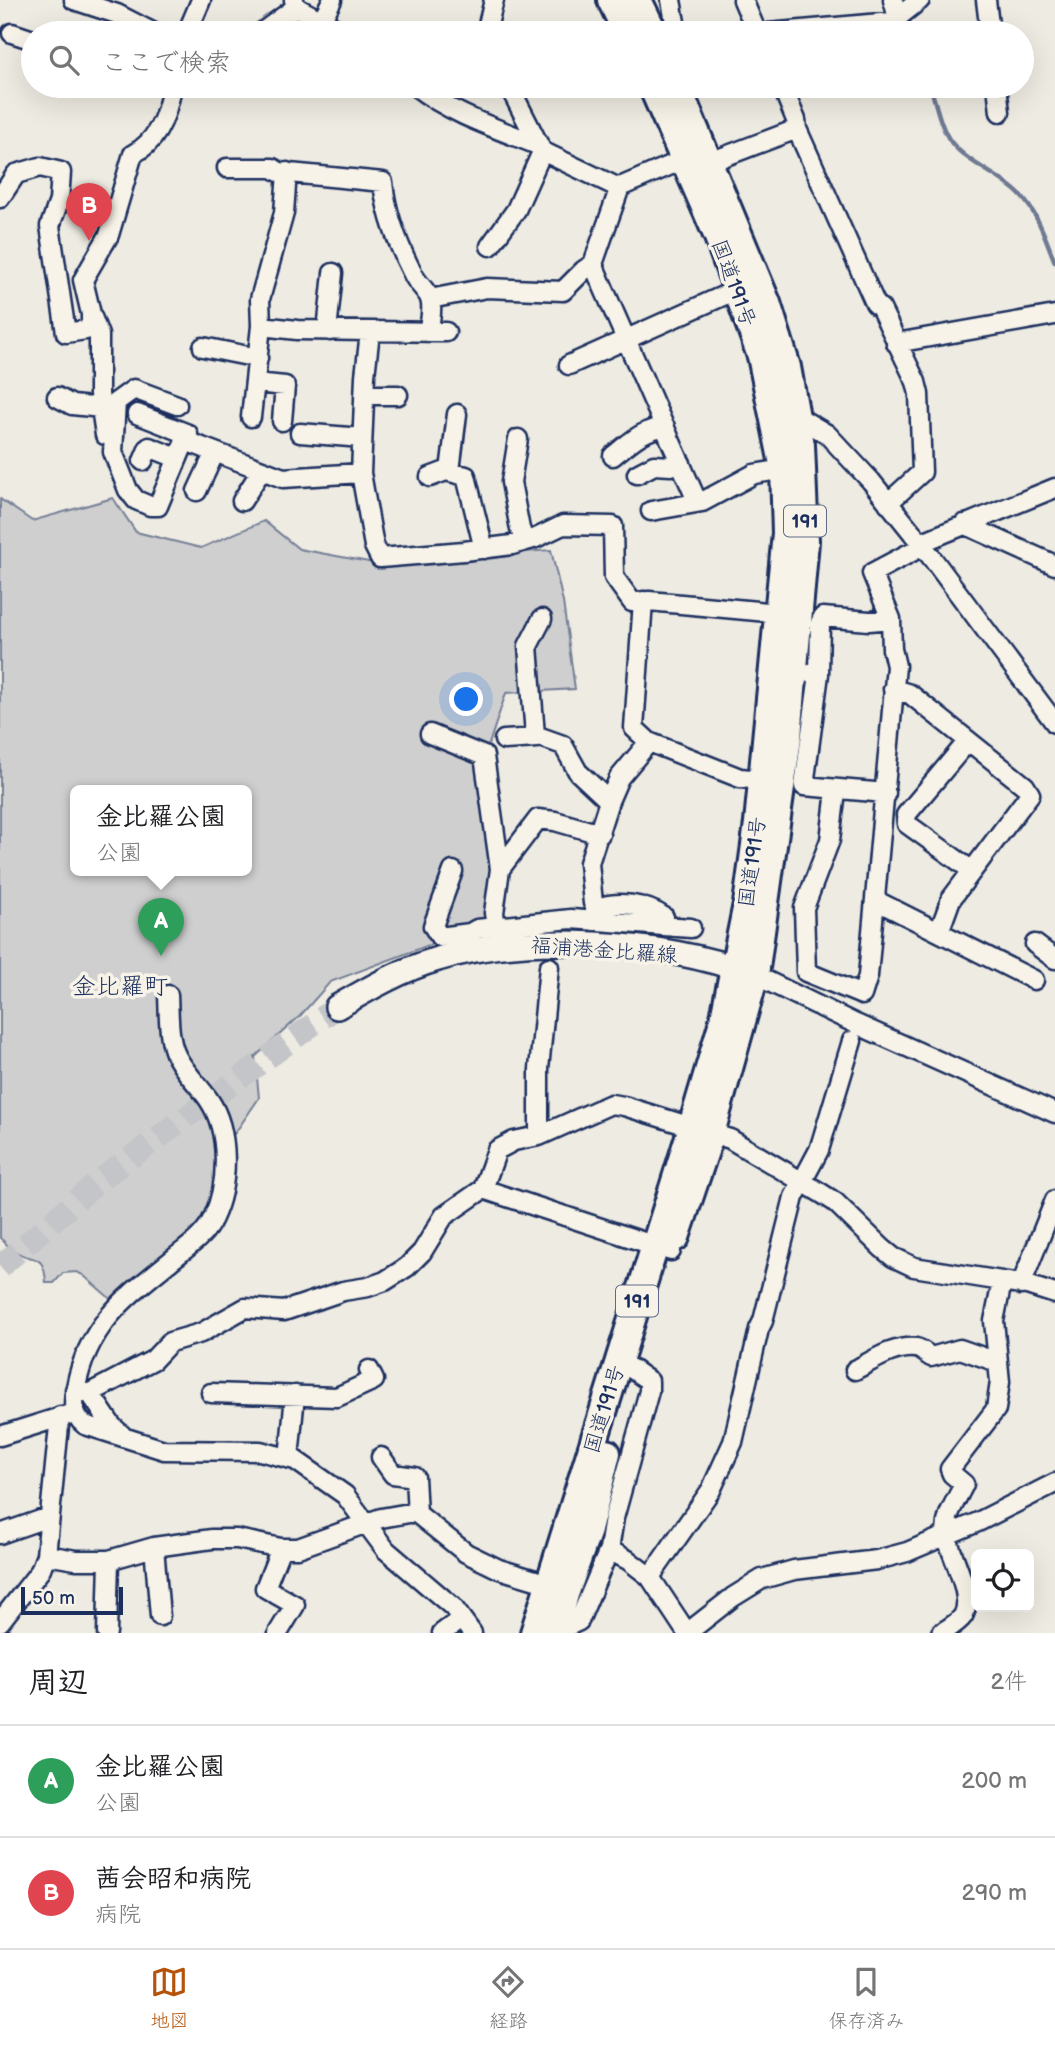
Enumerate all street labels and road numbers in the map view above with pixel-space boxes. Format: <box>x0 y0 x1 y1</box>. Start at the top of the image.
street label: 国道191号 <box>706 236 761 330</box>
road number: 191 <box>784 506 826 536</box>
street label: 国道191号 <box>734 815 771 909</box>
street label: 福浦港金比羅線 <box>530 933 678 968</box>
road number: 191 <box>616 1286 658 1316</box>
street label: 国道191号 <box>579 1362 630 1457</box>

